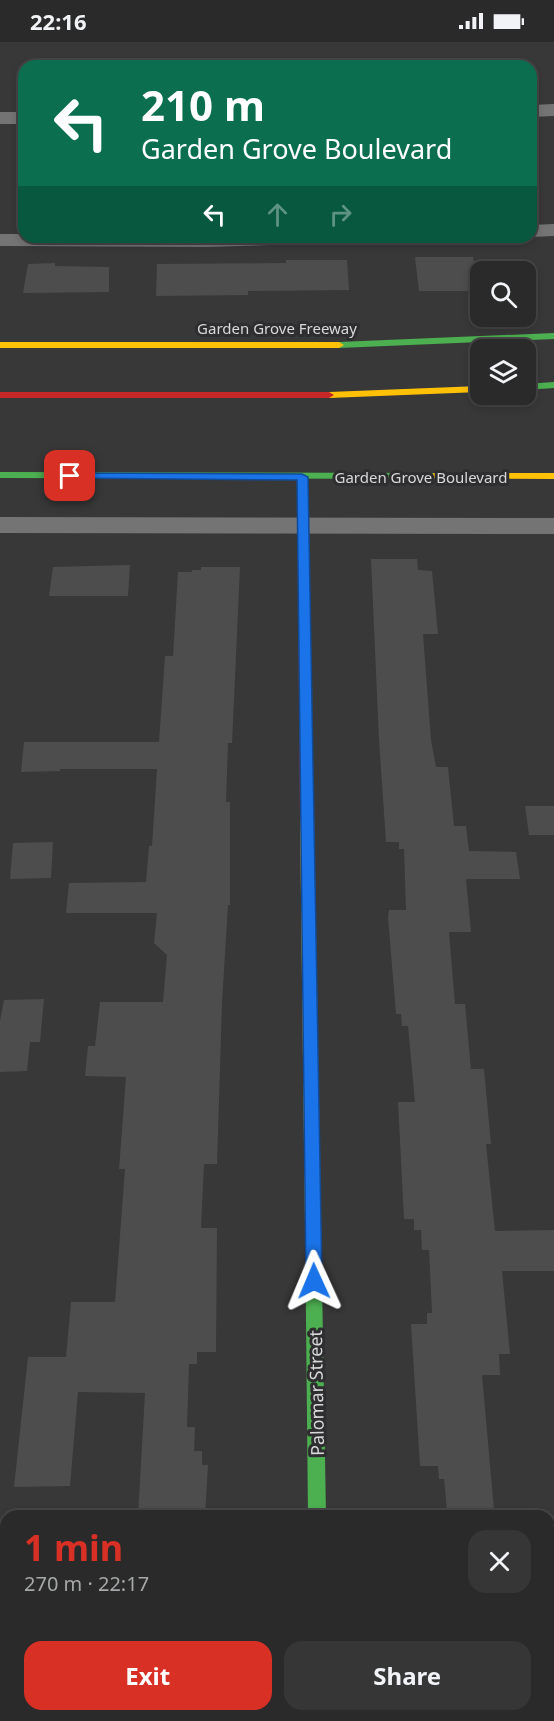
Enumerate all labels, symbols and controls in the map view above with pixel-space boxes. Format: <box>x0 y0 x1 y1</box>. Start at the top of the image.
text: 22:16 <box>30 6 87 36</box>
text: 210 m <box>141 76 265 133</box>
icon: left <box>42 84 120 162</box>
text: Garden Grove Boulevard <box>141 130 452 167</box>
icon: left <box>198 198 231 231</box>
icon: ahead <box>261 198 294 231</box>
icon: right <box>324 198 357 231</box>
map controls <box>470 261 536 405</box>
button: search <box>470 261 536 327</box>
street label: Garden Grove Freeway <box>197 318 357 338</box>
button: layers <box>470 339 536 405</box>
pin <box>44 450 95 501</box>
icon: arrive <box>53 459 86 492</box>
street label: Garden Grove Boulevard <box>335 467 507 487</box>
position arrow <box>282 1249 346 1313</box>
street label: Palomar Street <box>303 1329 329 1456</box>
text: 1 min <box>24 1523 123 1572</box>
button: close <box>468 1530 531 1593</box>
text: 270 m · 22:17 <box>24 1570 149 1597</box>
button: Exit <box>24 1641 272 1710</box>
button: Share <box>284 1641 531 1710</box>

